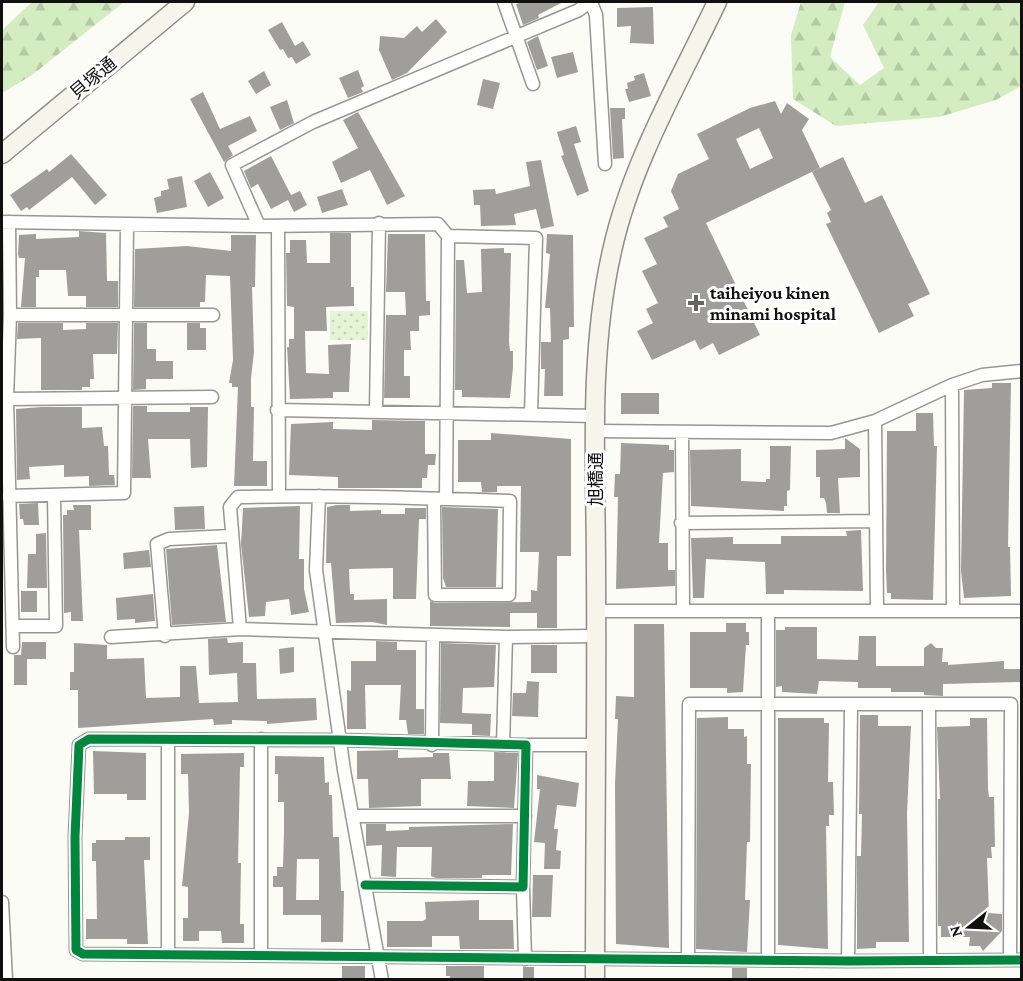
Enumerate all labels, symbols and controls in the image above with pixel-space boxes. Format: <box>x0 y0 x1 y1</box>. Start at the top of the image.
street label: 貝塚通 <box>66 53 120 103</box>
place label: taiheiyou kinen minami hospital <box>710 283 836 324</box>
marker: taiheiyou kinen minami hospital <box>687 294 705 312</box>
street label: 旭橋通 <box>586 452 606 506</box>
north arrow <box>939 897 999 957</box>
text: N <box>945 924 965 939</box>

